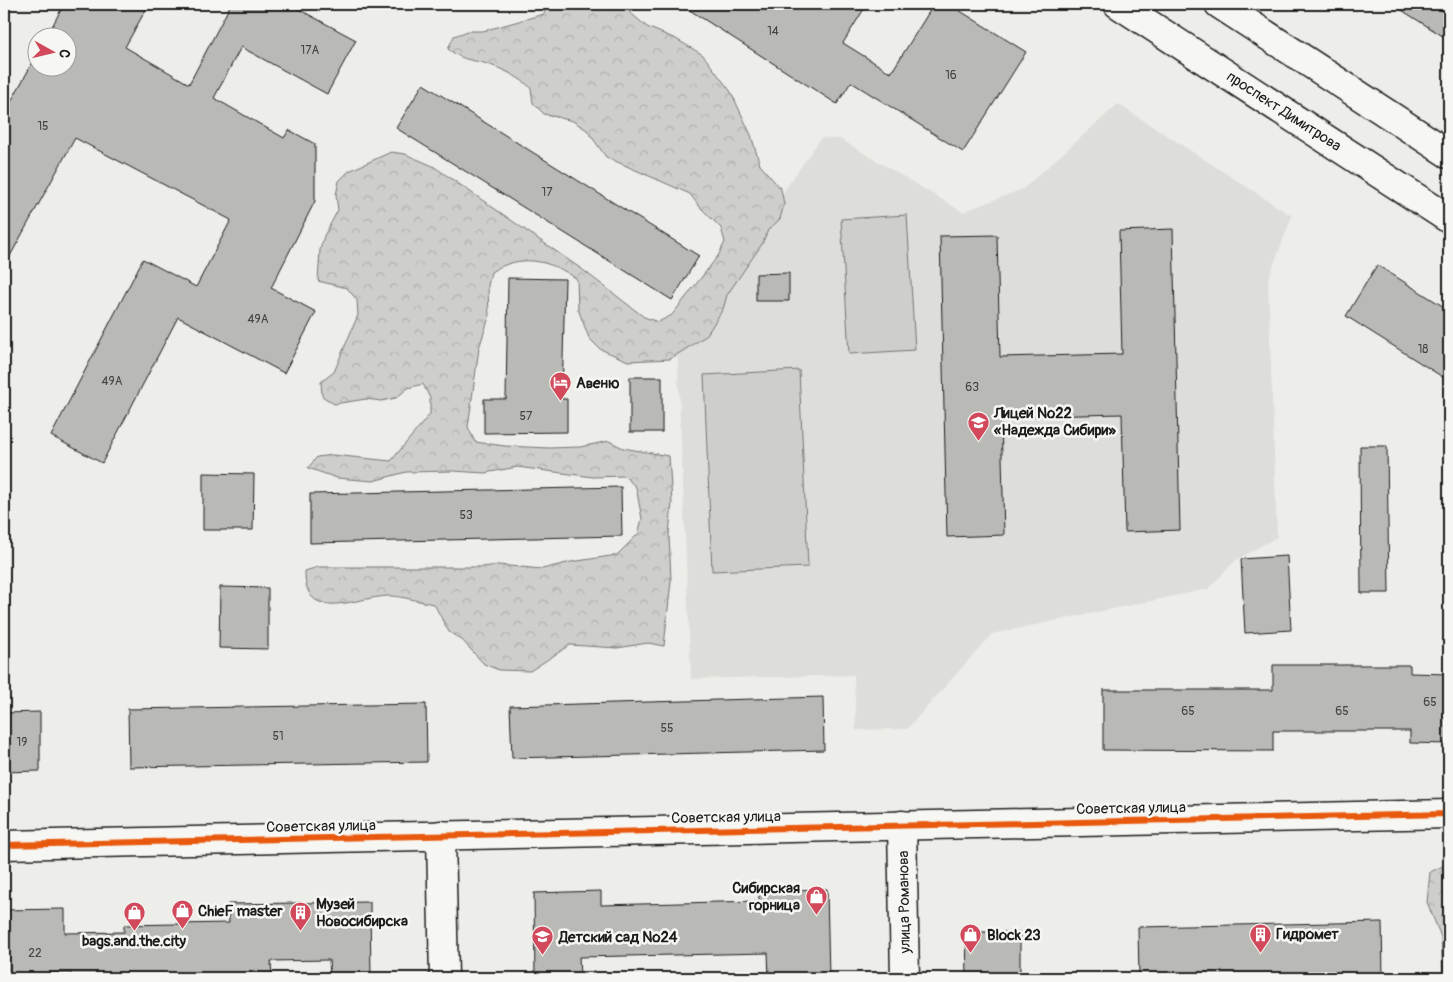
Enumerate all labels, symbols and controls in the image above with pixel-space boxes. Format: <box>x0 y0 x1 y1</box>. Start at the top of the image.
house number: 14 <box>767 24 779 39</box>
north arrow <box>28 28 78 78</box>
house number: 17А <box>301 43 320 58</box>
text: С <box>55 48 73 60</box>
street label: проспект Димитрова <box>1223 67 1345 156</box>
house number: 16 <box>945 68 957 83</box>
house number: 15 <box>37 119 49 134</box>
house number: 17 <box>541 185 553 200</box>
house number: 49А <box>248 312 269 327</box>
house number: 18 <box>1418 342 1428 357</box>
hotel icon: Авеню <box>548 371 572 402</box>
house number: 49А <box>102 374 123 389</box>
place label: Авеню <box>576 374 620 393</box>
house number: 63 <box>965 380 979 395</box>
place label: Лицей №22 «Надежда Сибири» <box>993 404 1116 440</box>
house number: 57 <box>520 409 533 424</box>
school or university icon: Лицей №22 «Надежда Сибири» <box>966 410 990 441</box>
house number: 53 <box>459 508 473 523</box>
house number: 65 <box>1423 695 1437 710</box>
house number: 65 <box>1181 704 1195 719</box>
house number: 65 <box>1335 704 1349 719</box>
house number: 55 <box>660 721 674 736</box>
house number: 51 <box>272 729 284 744</box>
house number: 19 <box>17 735 27 750</box>
street label: Советская улица <box>1076 798 1186 819</box>
street label: Советская улица <box>671 807 781 828</box>
street label: Советская улица <box>266 816 376 837</box>
street label: улица Романова <box>894 850 915 955</box>
place label: Сибирская горница <box>732 879 800 915</box>
shop icon: Сибирская горница <box>804 885 828 916</box>
place label: Музей Новосибирска <box>316 895 408 931</box>
shop icon: ChieF master <box>170 899 194 930</box>
shop icon: bags.and.the.city <box>122 901 146 932</box>
building icon: Музей Новосибирска <box>288 901 312 932</box>
place label: ChieF master <box>198 902 283 921</box>
building icon: Гидромет <box>1248 922 1272 953</box>
shop icon: Block 23 <box>959 923 983 954</box>
school or university icon: Детский сад №24 <box>531 925 555 956</box>
place label: Гидромет <box>1276 925 1339 944</box>
place label: Block 23 <box>987 926 1041 945</box>
place label: Детский сад №24 <box>558 928 678 947</box>
place label: bags.and.the.city <box>82 932 187 951</box>
house number: 22 <box>28 946 42 961</box>

